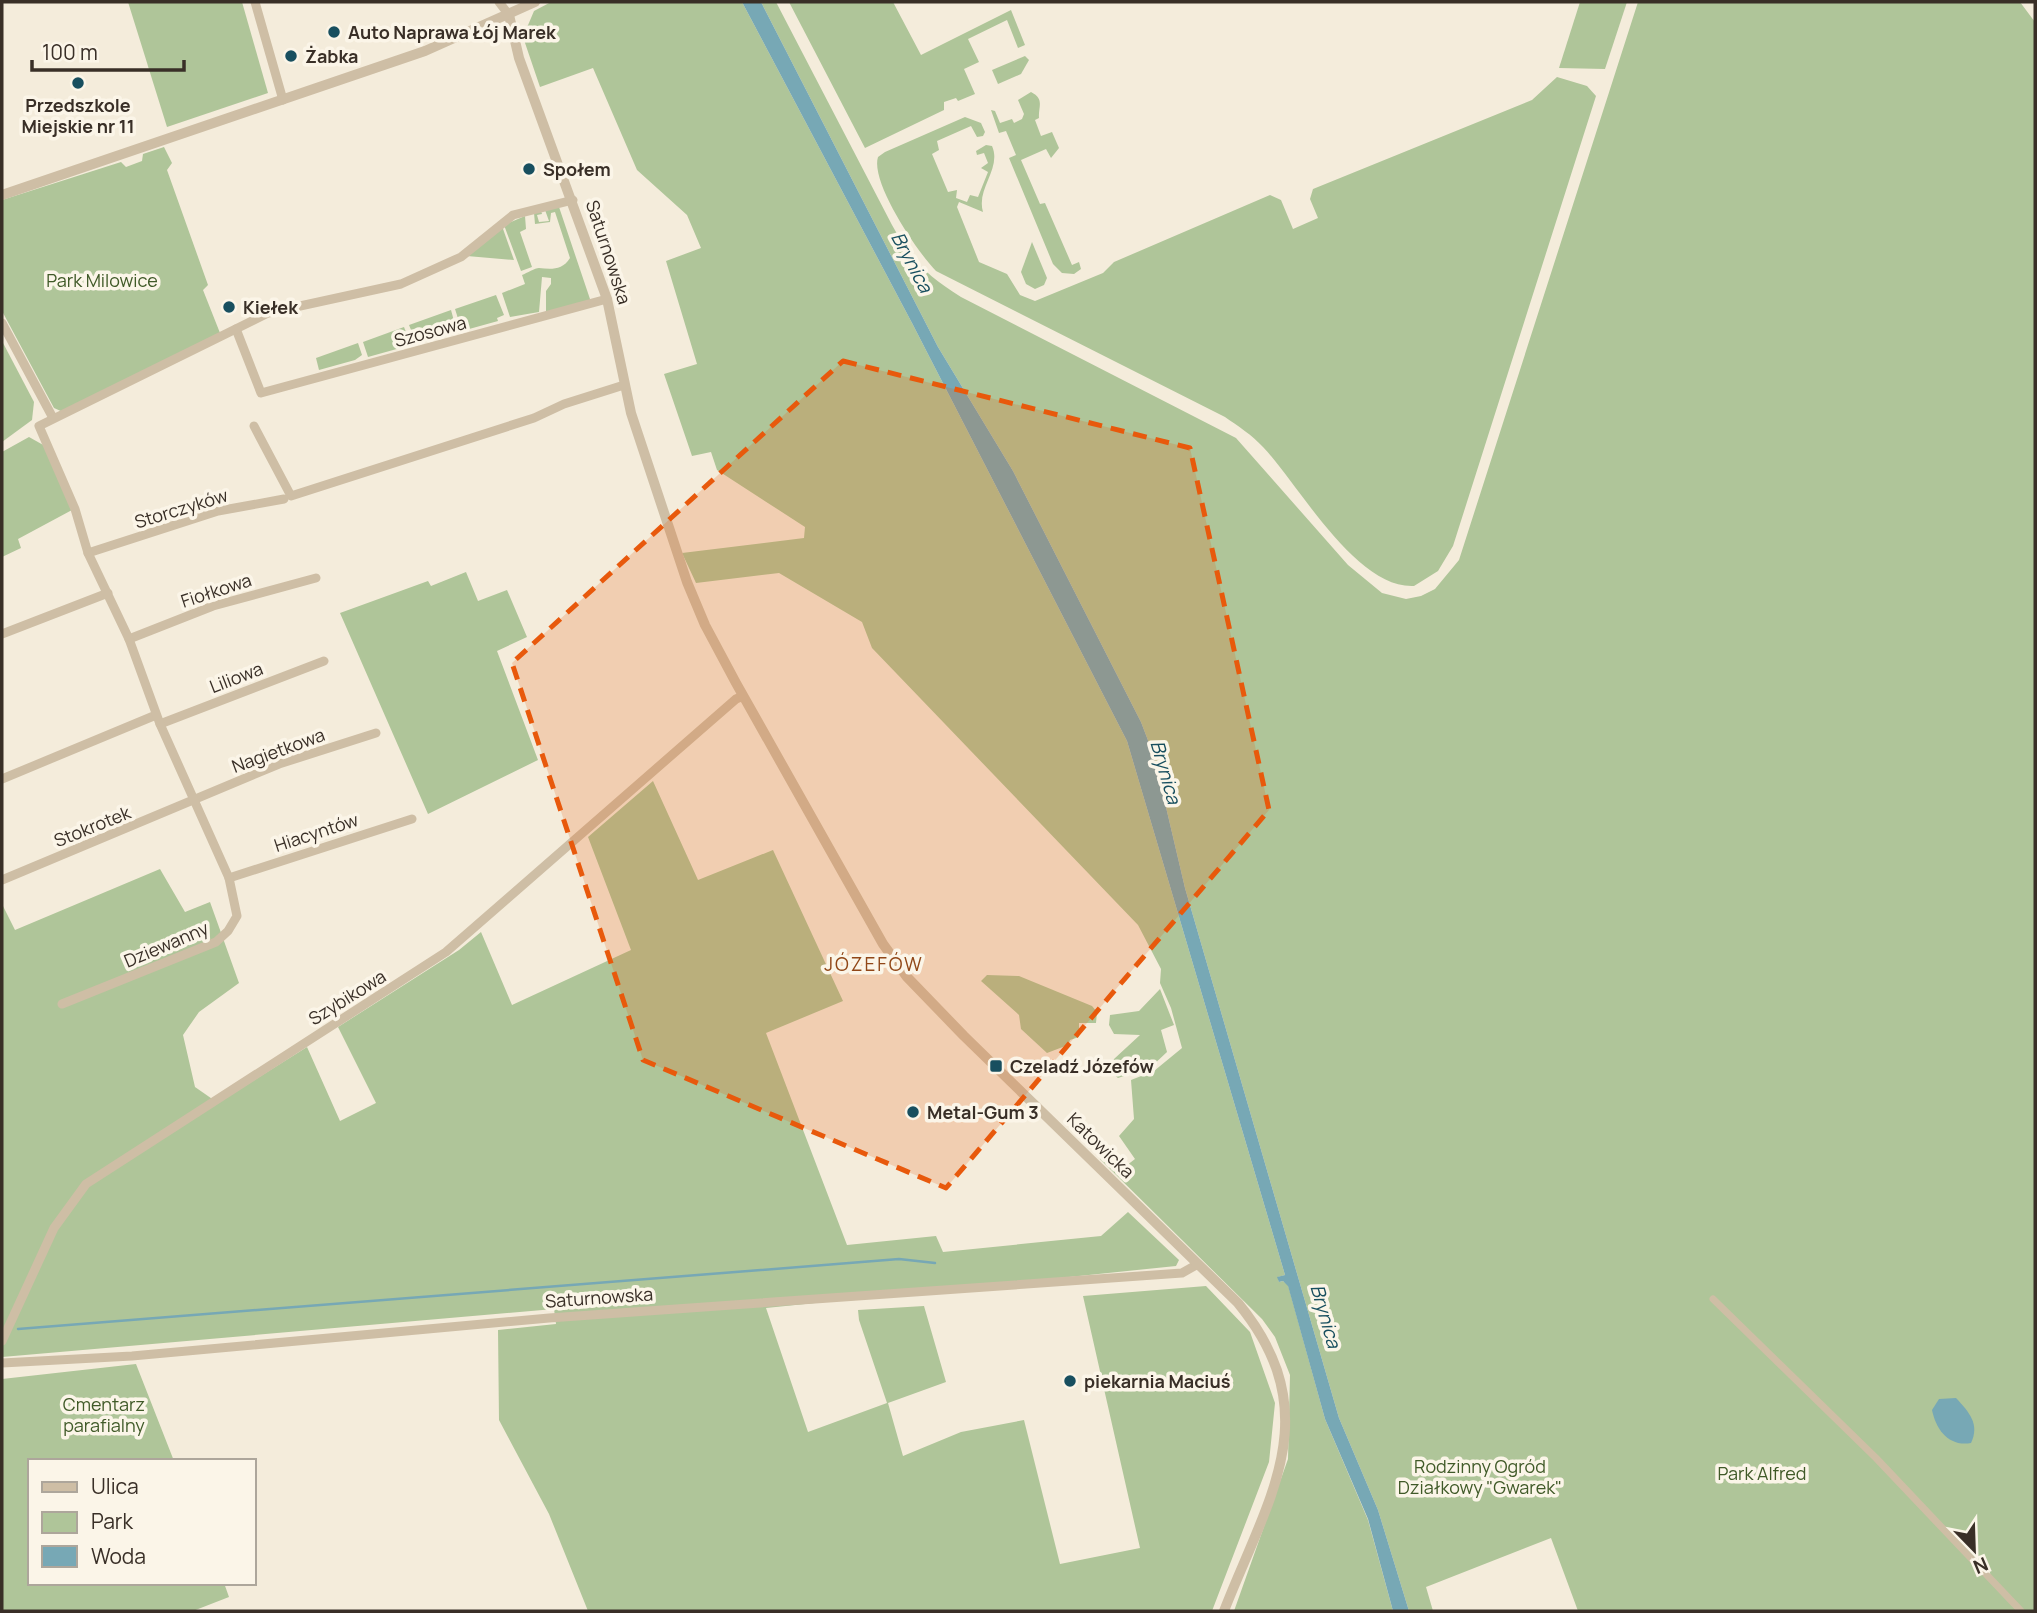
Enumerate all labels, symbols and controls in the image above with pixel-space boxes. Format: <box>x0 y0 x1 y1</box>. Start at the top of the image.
place label: Auto Naprawa Łój Marek <box>348 20 557 44</box>
marker: Auto Naprawa Łój Marek <box>326 24 342 40</box>
scale bar <box>32 28 184 72</box>
text: 100 m <box>42 38 98 66</box>
place label: Żabka <box>305 44 358 68</box>
marker: Żabka <box>283 48 299 64</box>
marker: Przedszkole Miejskie nr 11 <box>70 75 86 91</box>
place label: Przedszkole Miejskie nr 11 <box>21 93 135 138</box>
place label: Społem <box>543 157 611 181</box>
marker: Społem <box>521 161 537 177</box>
street label: Saturnowska <box>581 197 637 307</box>
water label: Brynica <box>885 227 939 298</box>
park label: Park Milowice <box>46 268 158 292</box>
place label: Kiełek <box>243 295 299 319</box>
marker: Kiełek <box>221 299 237 315</box>
street label: Szosowa <box>391 310 469 352</box>
street label: Storczyków <box>131 482 231 534</box>
street label: Fiołkowa <box>178 567 254 613</box>
street label: Liliowa <box>206 656 266 698</box>
street label: Nagietkowa <box>228 722 328 778</box>
water label: Brynica <box>1145 737 1188 808</box>
street label: Stokrotek <box>50 799 135 852</box>
street label: Hiacyntów <box>271 807 361 857</box>
street label: Dziewanny <box>120 915 212 973</box>
district label: JÓZEFÓW <box>824 951 924 977</box>
street label: Szybikowa <box>304 964 390 1030</box>
place label: Czeladź Józefów <box>1010 1054 1154 1078</box>
marker: Czeladź Józefów <box>988 1058 1004 1074</box>
place label: Metal-Gum 3 <box>927 1100 1039 1124</box>
marker: Metal-Gum 3 <box>905 1104 921 1120</box>
street label: Katowicka <box>1062 1107 1140 1183</box>
street label: Saturnowska <box>544 1281 654 1313</box>
water label: Brynica <box>1305 1281 1348 1352</box>
place label: piekarnia Maciuś <box>1084 1369 1231 1393</box>
marker: piekarnia Maciuś <box>1062 1373 1078 1389</box>
park label: Cmentarz parafialny <box>63 1392 145 1437</box>
park label: Rodzinny Ogród Działkowy "Gwarek" <box>1398 1454 1562 1499</box>
legend <box>28 1459 256 1585</box>
park label: Park Alfred <box>1718 1461 1806 1485</box>
text: Ulica <box>91 1472 139 1500</box>
text: Park <box>91 1507 133 1535</box>
north arrow <box>1939 1515 2009 1585</box>
text: Woda <box>91 1542 146 1570</box>
text: N <box>1969 1551 1992 1580</box>

